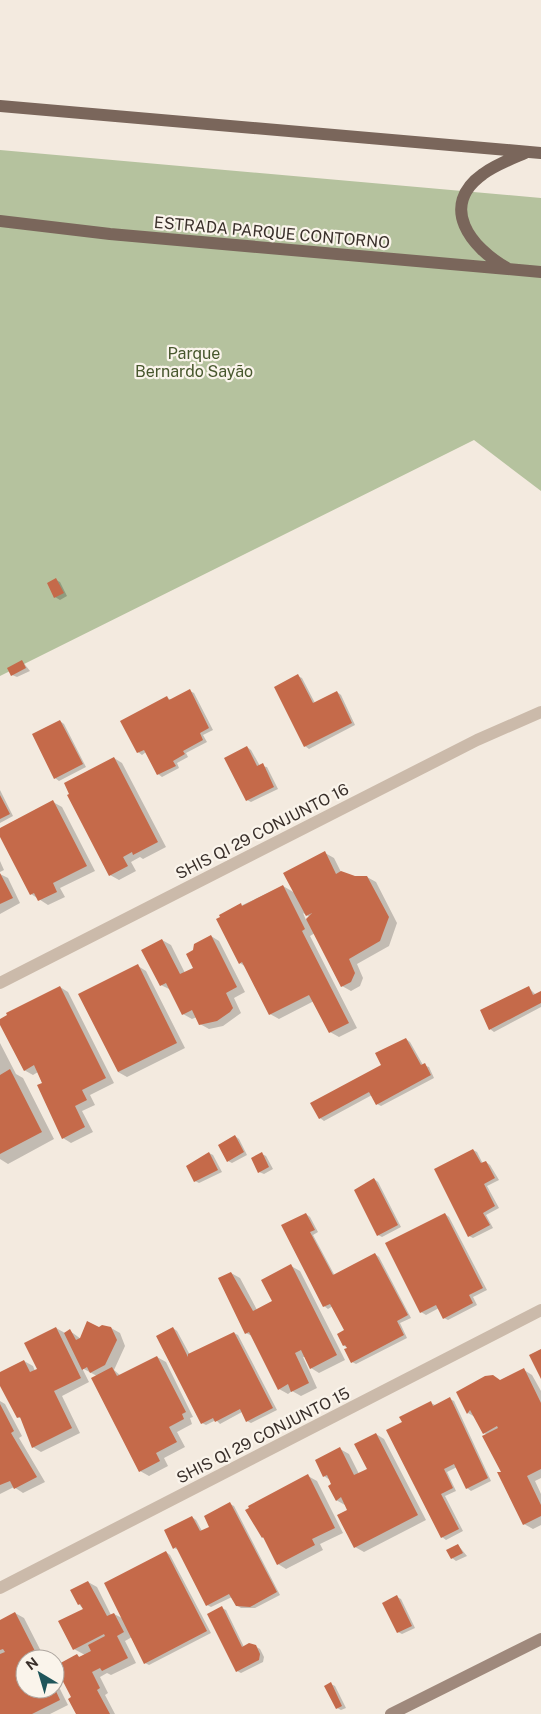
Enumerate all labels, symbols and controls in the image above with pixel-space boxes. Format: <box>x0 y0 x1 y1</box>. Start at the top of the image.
street label: ESTRADA PARQUE CONTORNO <box>153 213 391 252</box>
park label: Parque Bernardo Sayão <box>135 344 253 381</box>
street label: SHIS QI 29 CONJUNTO 16 <box>173 779 352 883</box>
street label: SHIS QI 29 CONJUNTO 15 <box>173 1383 353 1487</box>
north arrow <box>15 1649 65 1699</box>
text: N <box>23 1654 41 1673</box>

